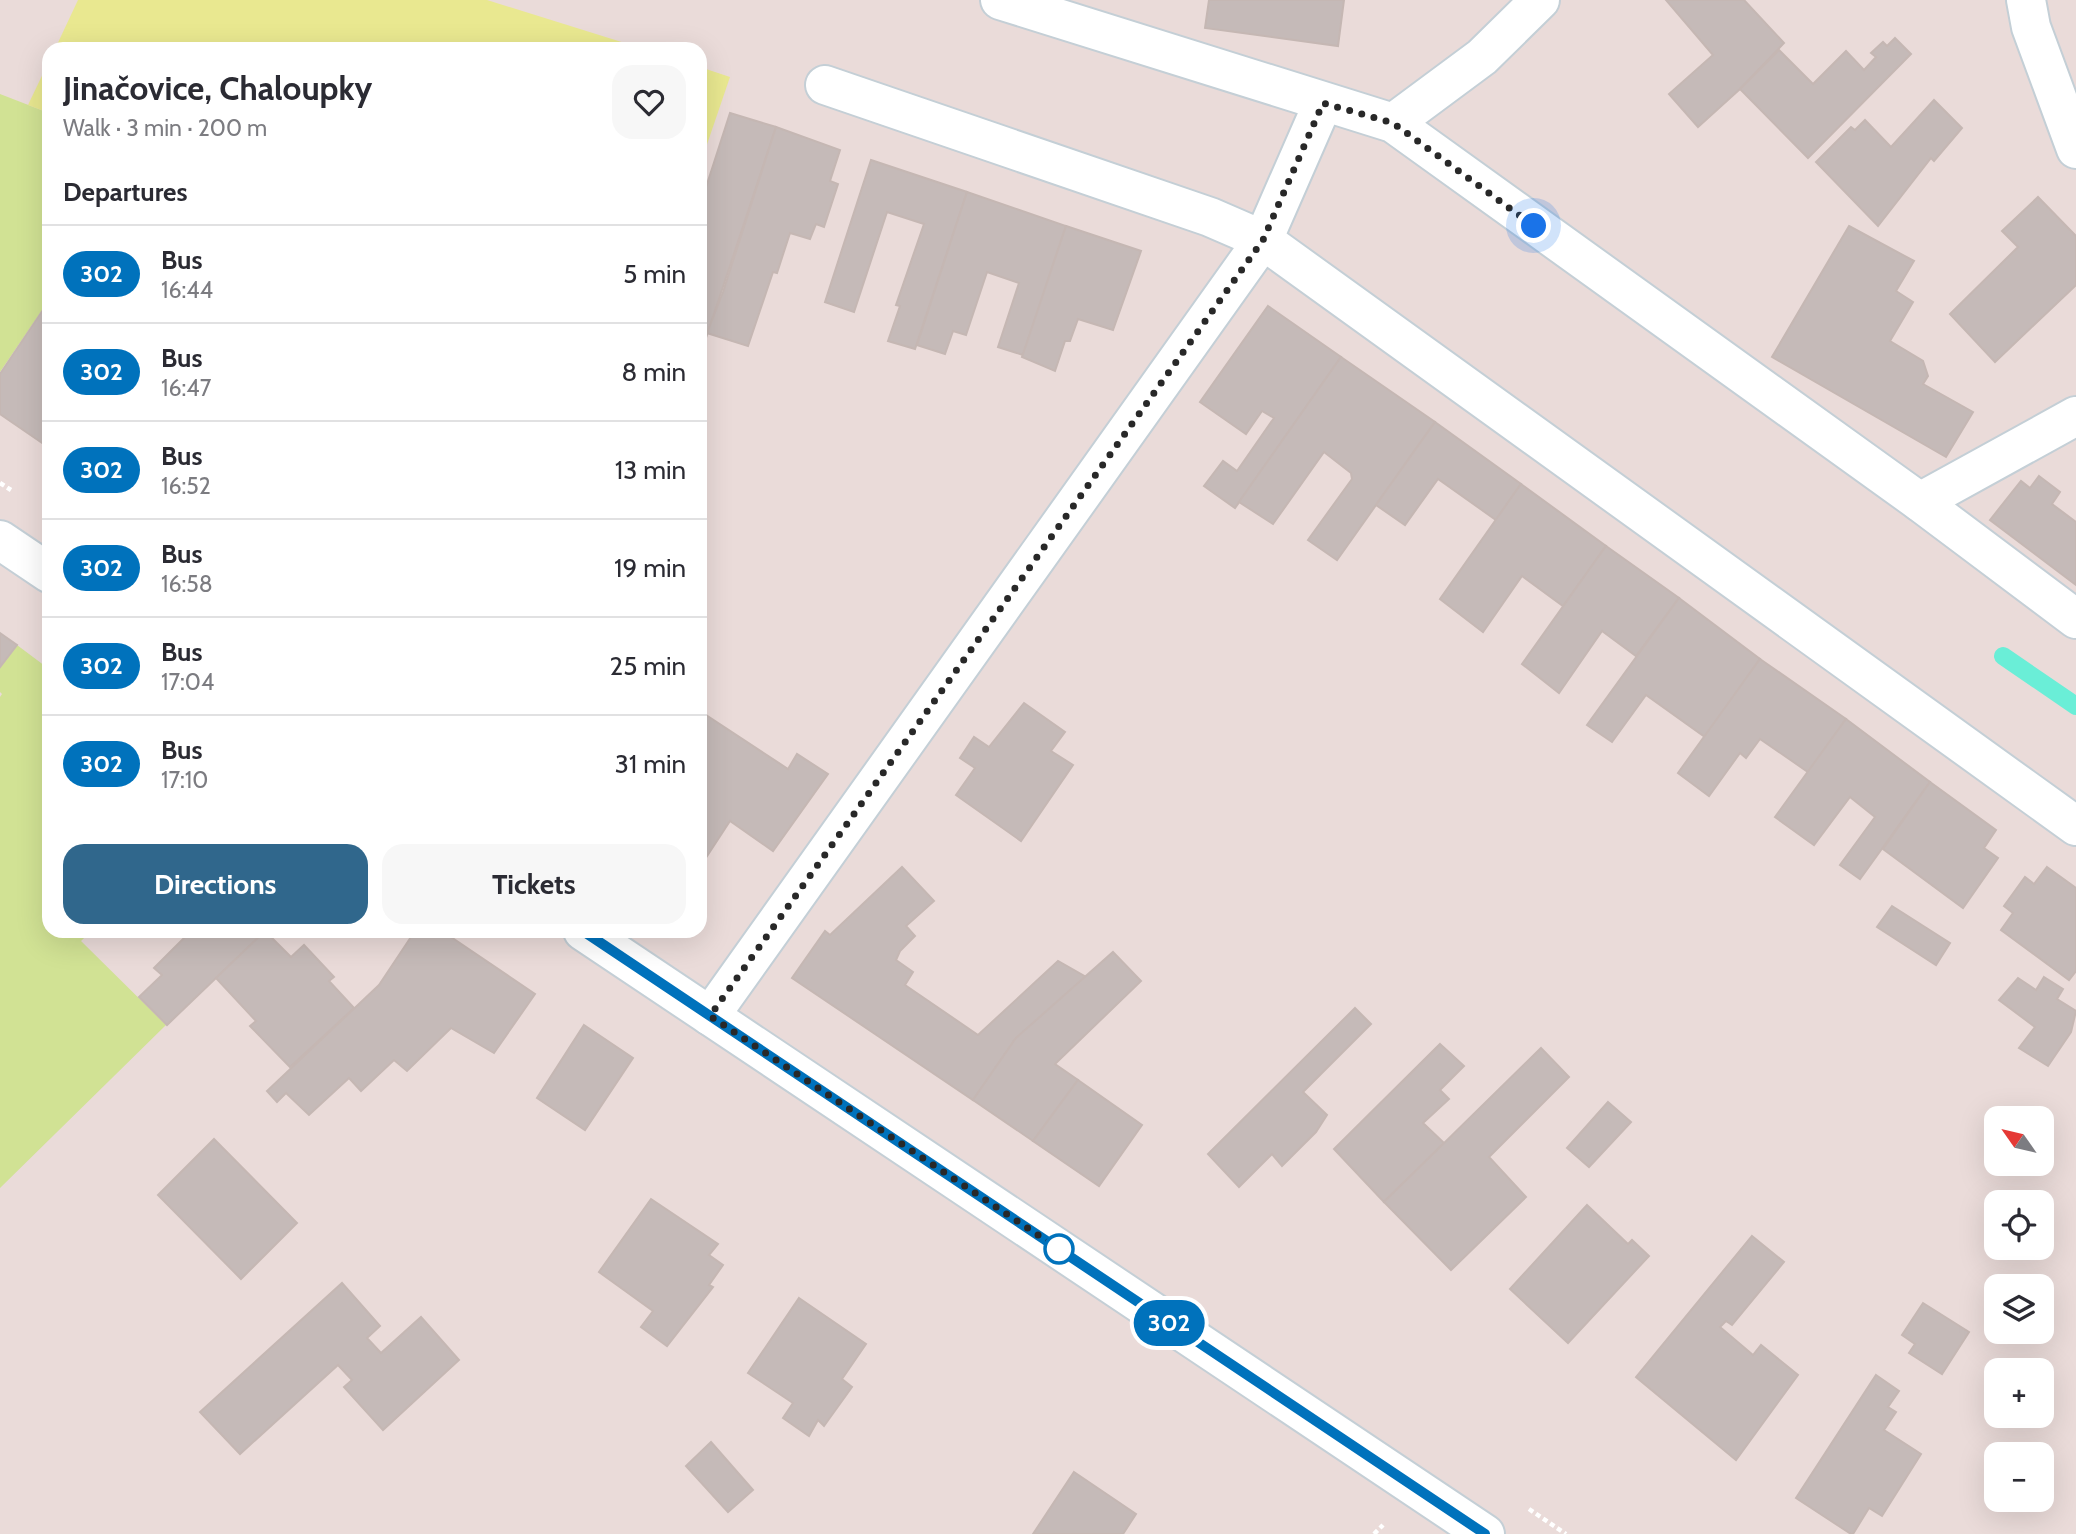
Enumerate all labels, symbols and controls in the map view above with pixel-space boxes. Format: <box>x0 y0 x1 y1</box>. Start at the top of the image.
button: heart <box>612 65 686 139</box>
text: Jinačovice, Chaloupky <box>63 68 372 108</box>
text: Walk · 3 min · 200 m <box>63 114 267 142</box>
text: Departures <box>63 176 187 208</box>
your location <box>1516 208 1551 243</box>
text: Bus <box>161 244 202 276</box>
text: 5 min <box>623 258 686 290</box>
text: 302 <box>80 259 123 288</box>
text: 16:44 <box>161 276 213 304</box>
text: Bus <box>161 342 202 374</box>
text: 8 min <box>622 356 686 388</box>
text: 302 <box>80 357 123 386</box>
text: 16:47 <box>161 374 211 402</box>
text: Bus <box>161 440 202 472</box>
text: 13 min <box>615 454 686 486</box>
text: 302 <box>80 455 123 484</box>
text: 16:52 <box>161 472 211 500</box>
text: Bus <box>161 538 202 570</box>
text: 19 min <box>614 552 686 584</box>
text: 302 <box>80 553 123 582</box>
text: 16:58 <box>161 570 213 598</box>
text: Bus <box>161 636 202 668</box>
text: 25 min <box>610 650 686 682</box>
text: 302 <box>80 651 123 680</box>
text: 17:04 <box>161 668 214 696</box>
text: Bus <box>161 734 202 766</box>
text: 31 min <box>615 748 686 780</box>
text: 302 <box>80 749 123 778</box>
text: 17:10 <box>161 766 208 794</box>
button: Directions <box>63 844 368 924</box>
button: Tickets <box>382 844 686 924</box>
north arrow <box>1984 1106 2054 1176</box>
map controls <box>1984 1106 2054 1512</box>
button: locate <box>1984 1190 2054 1260</box>
unlabelled marker <box>1044 1234 1074 1264</box>
button: layers <box>1984 1274 2054 1344</box>
line badge: 302 <box>1129 1300 1209 1346</box>
text: 302 <box>1148 1308 1190 1337</box>
button: + <box>1984 1358 2054 1428</box>
button: − <box>1984 1442 2054 1512</box>

